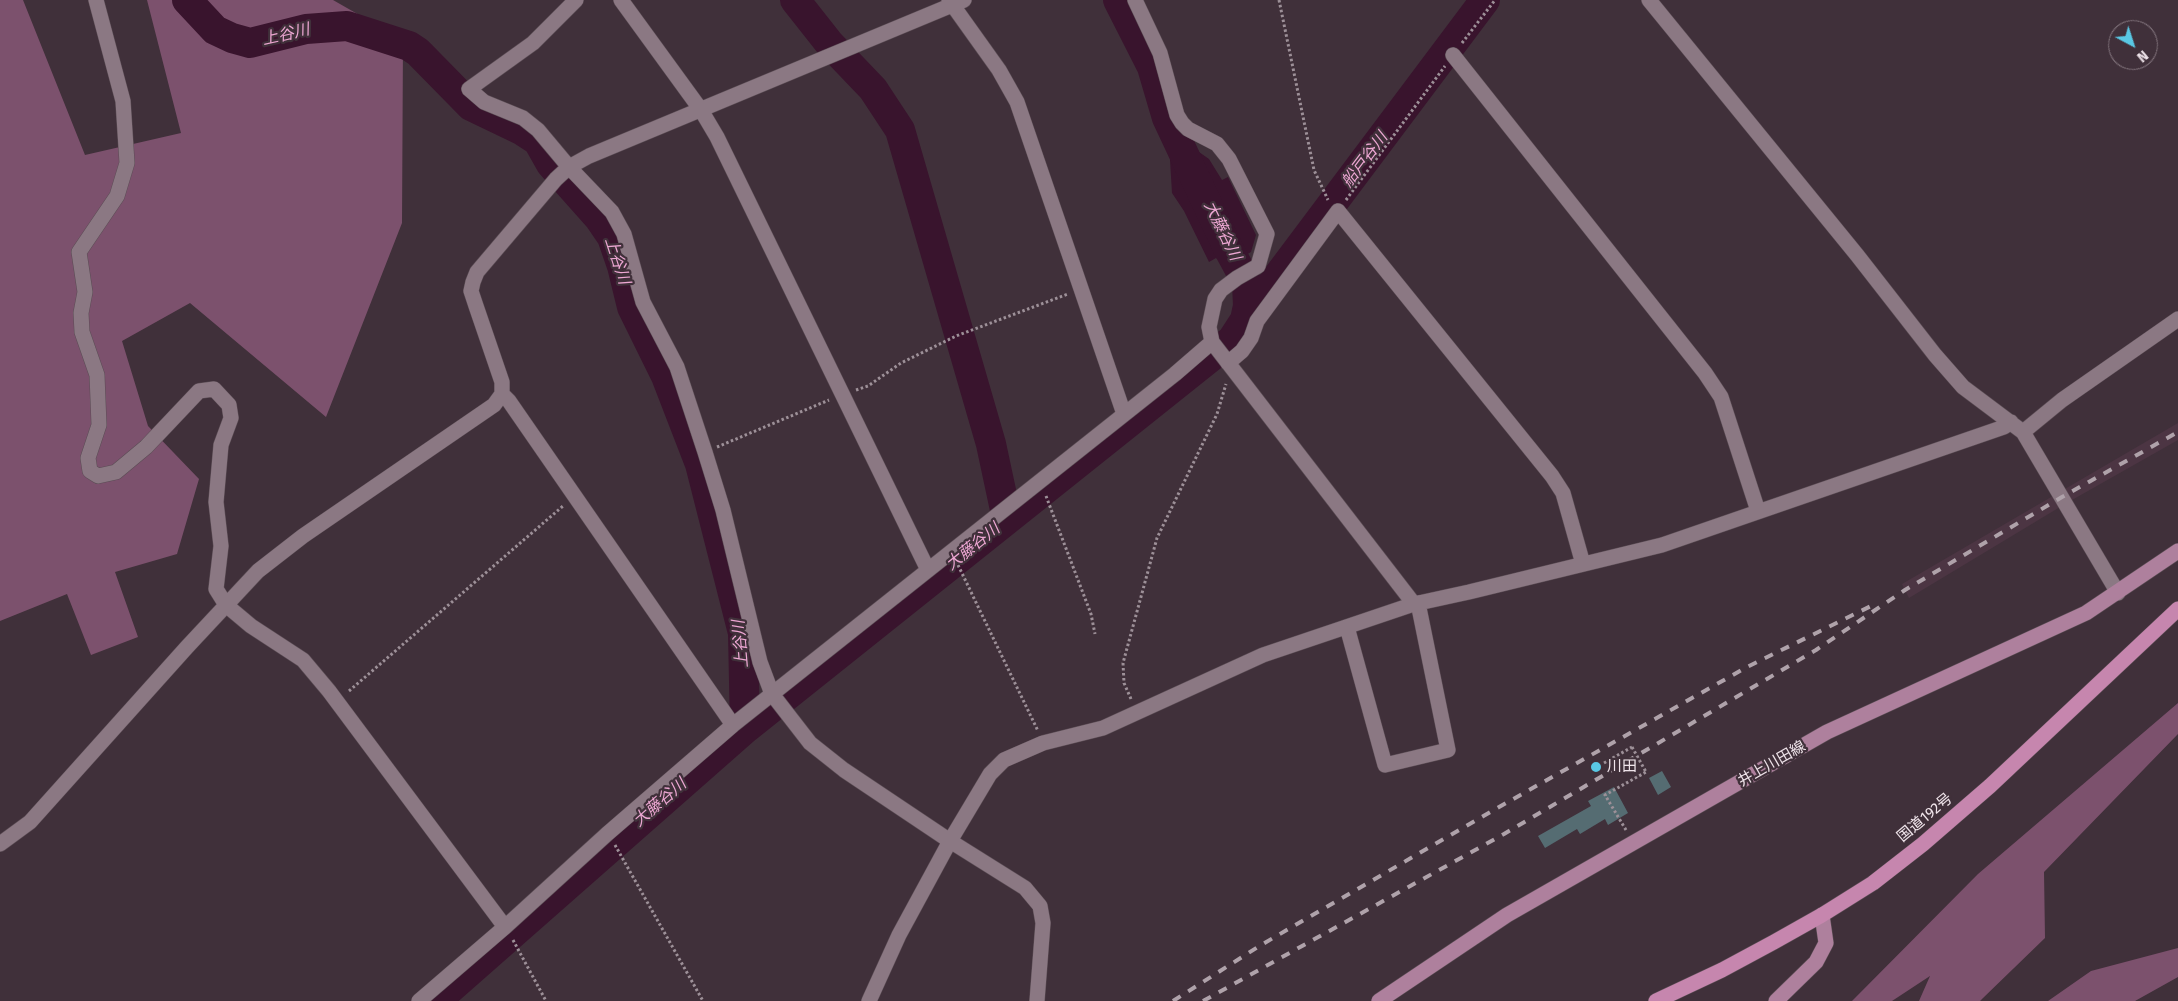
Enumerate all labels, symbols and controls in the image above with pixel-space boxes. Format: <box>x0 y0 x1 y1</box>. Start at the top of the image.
water label: 上谷川 <box>260 20 312 50</box>
north arrow <box>2108 20 2158 70</box>
text: N <box>2133 47 2151 66</box>
water label: 船戸谷川 <box>1338 129 1392 191</box>
water label: 大藤谷川 <box>1199 198 1245 264</box>
water label: 上谷川 <box>600 235 634 287</box>
water label: 大藤谷川 <box>942 519 1004 575</box>
water label: 上谷川 <box>729 619 753 669</box>
street label: 井上川田線 <box>1735 737 1809 791</box>
place label: 川田 <box>1607 758 1637 776</box>
marker: 川田 <box>1589 760 1603 774</box>
water label: 大藤谷川 <box>630 775 690 831</box>
street label: 国道192号 <box>1894 790 1956 846</box>

